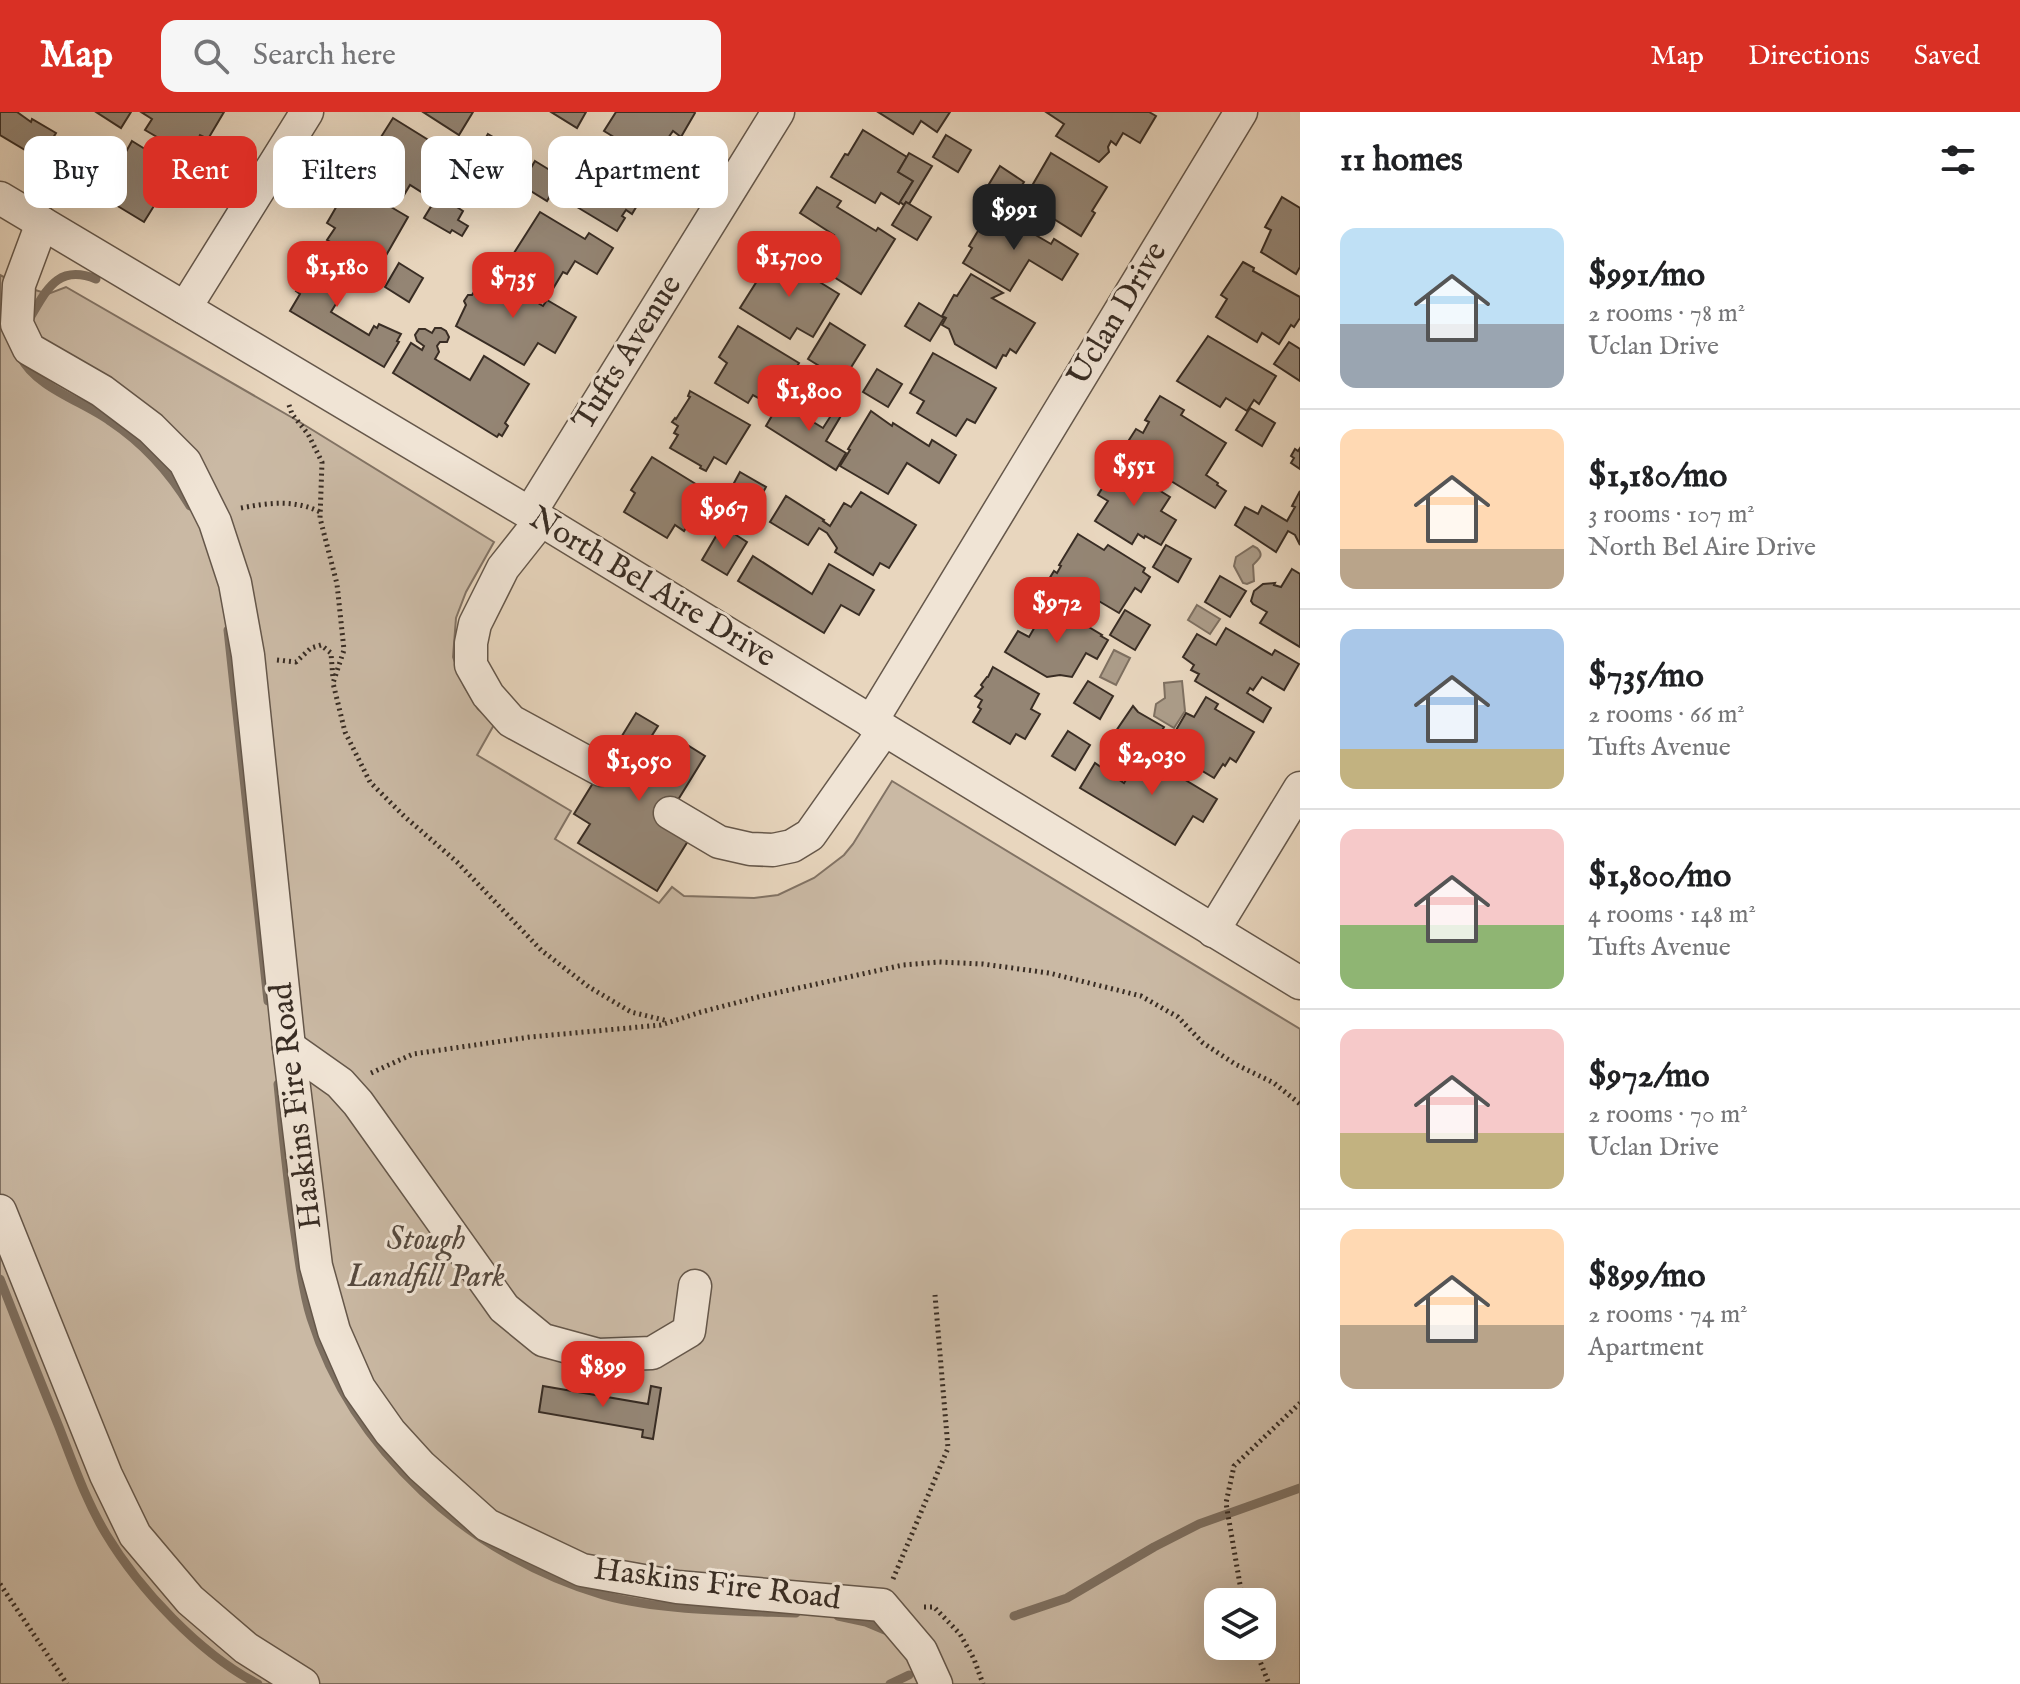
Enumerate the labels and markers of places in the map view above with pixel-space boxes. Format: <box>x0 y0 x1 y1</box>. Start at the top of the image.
pin: $991 <box>967 184 1061 252</box>
pin: $1,700 <box>724 231 854 299</box>
pin: $1,180 <box>272 241 402 309</box>
pin: $735 <box>466 252 560 320</box>
pin: $1,800 <box>744 365 874 433</box>
pin: $551 <box>1087 440 1181 508</box>
pin: $967 <box>677 483 771 551</box>
pin: $972 <box>1010 577 1104 645</box>
pin: $2,030 <box>1087 729 1217 797</box>
pin: $1,050 <box>574 735 704 803</box>
pin: $899 <box>556 1341 650 1409</box>

